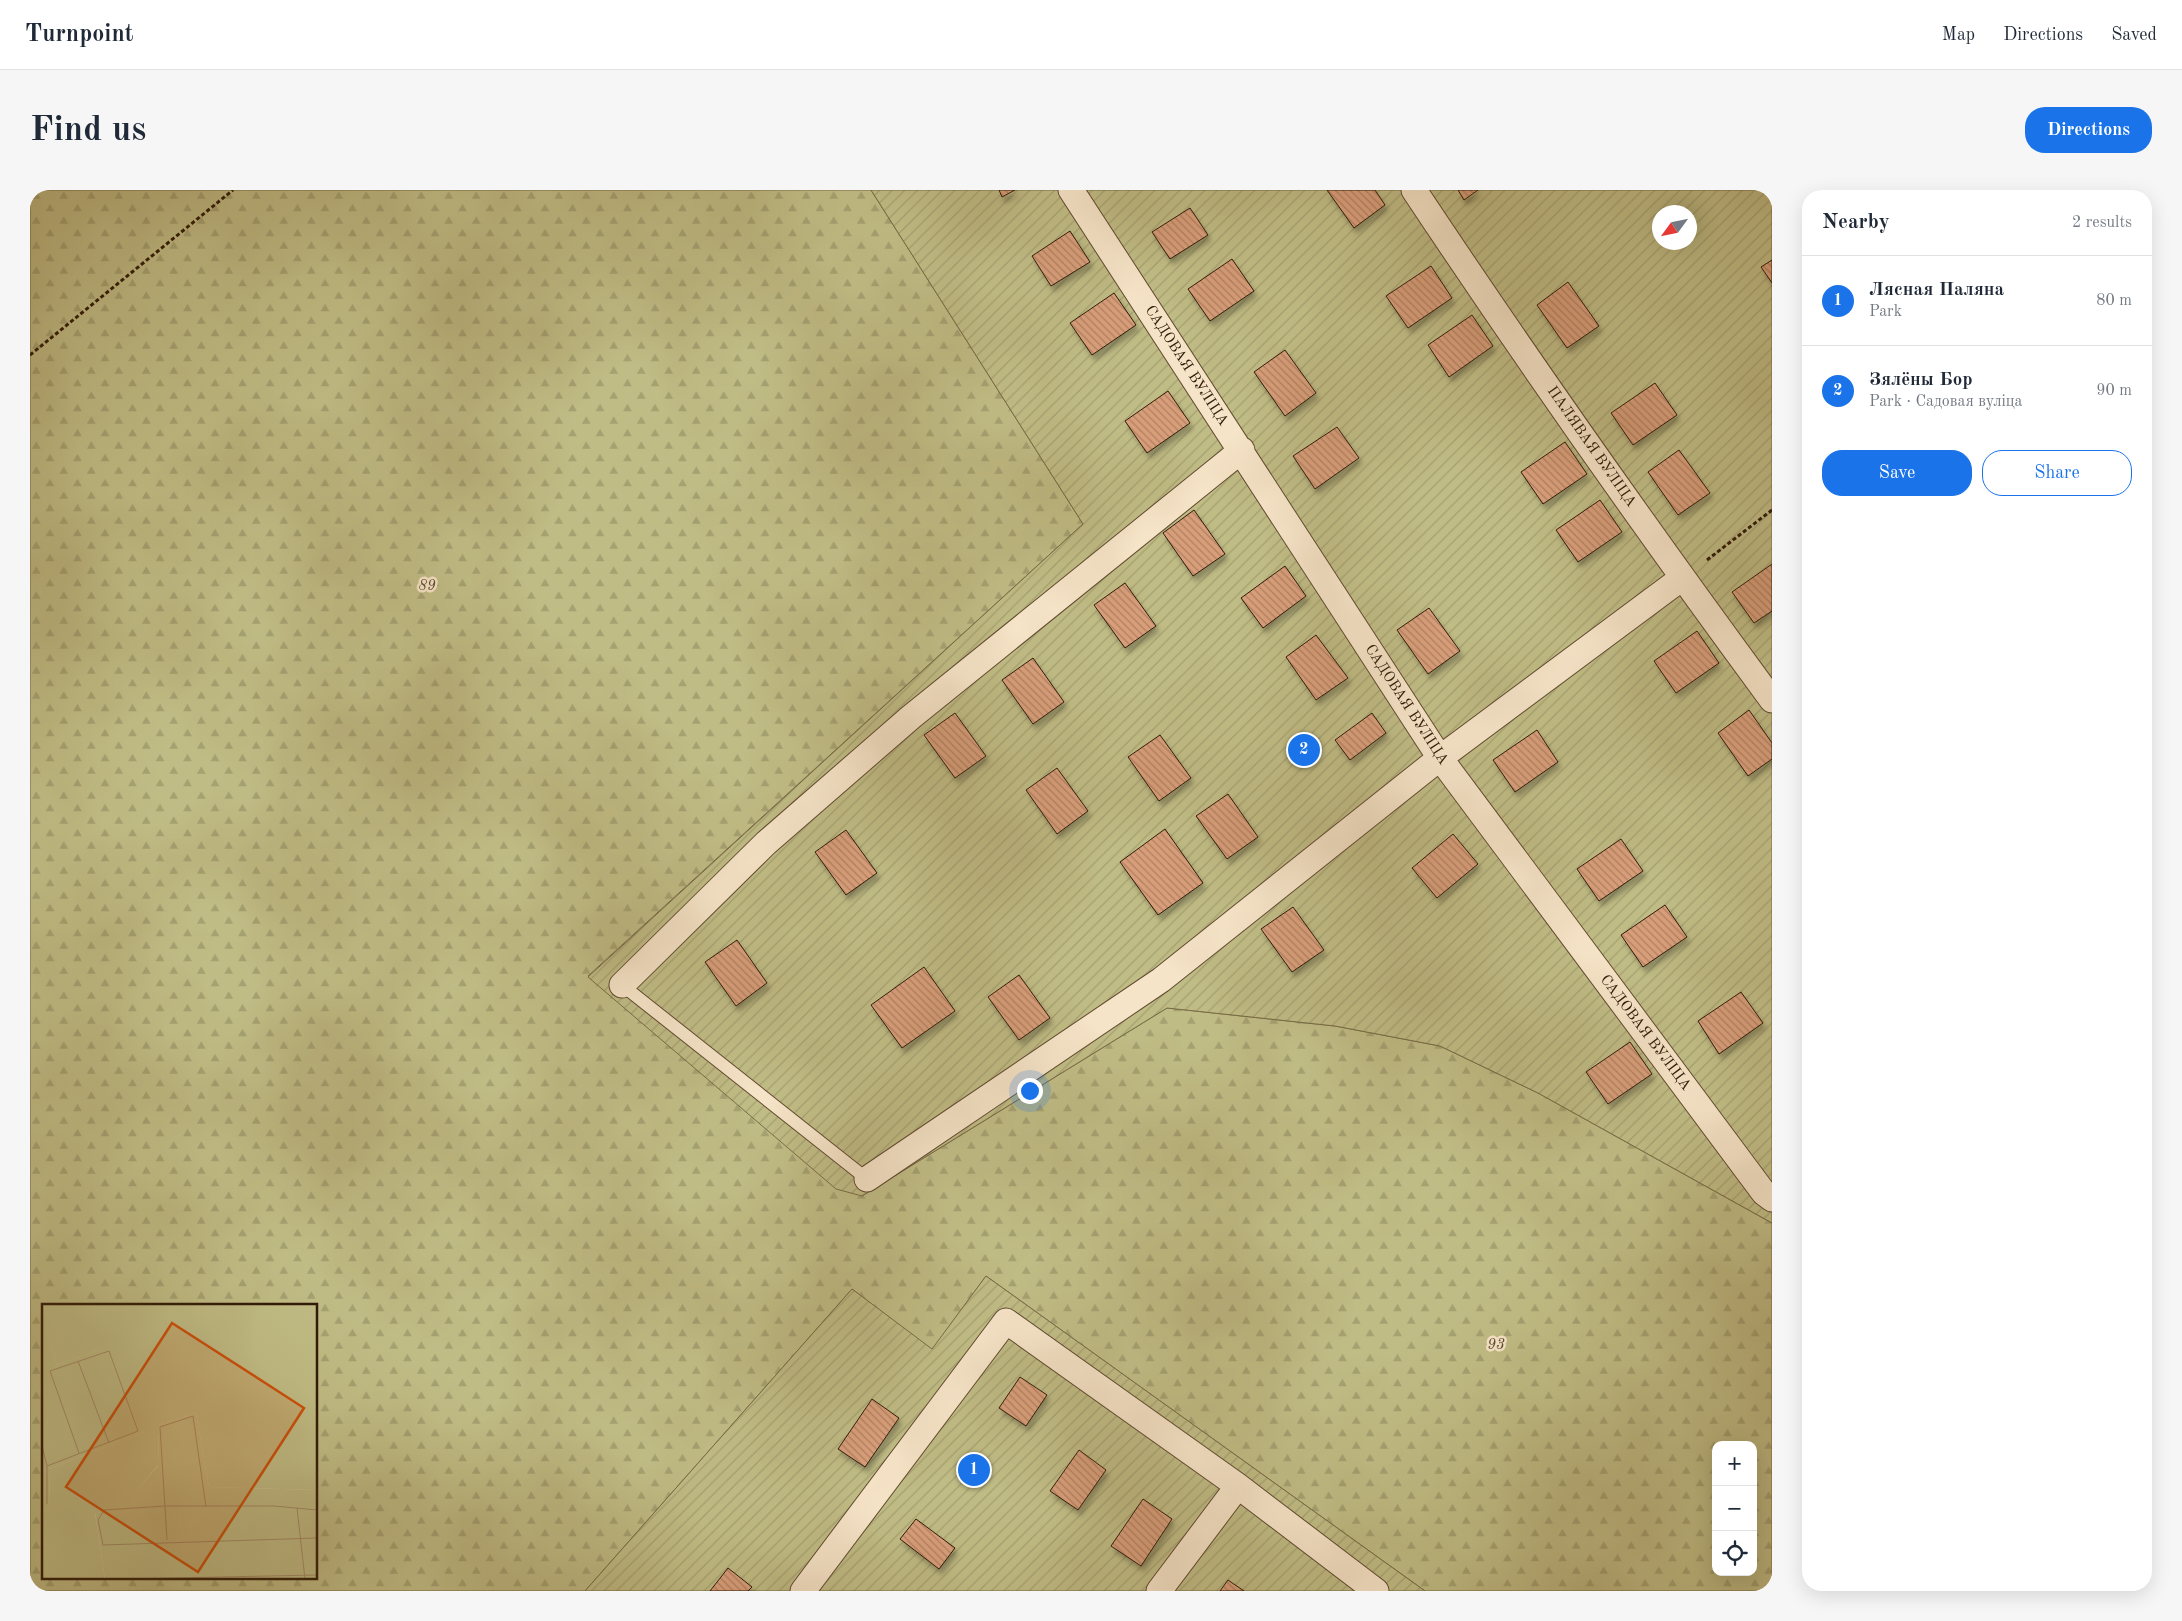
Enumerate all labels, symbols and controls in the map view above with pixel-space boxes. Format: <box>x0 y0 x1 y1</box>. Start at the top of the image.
text: Turnpoint <box>25 23 133 47</box>
text: Map <box>1942 26 1975 44</box>
text: Directions <box>2003 26 2083 44</box>
text: Saved <box>2111 26 2157 44</box>
button: Directions <box>2025 107 2152 153</box>
text: Find us <box>30 113 146 148</box>
north arrow <box>1652 205 1697 250</box>
text: Nearby <box>1822 212 1890 233</box>
text: 2 results <box>2072 215 2132 231</box>
text: Лясная Паляна <box>1869 281 2004 300</box>
text: 1 <box>1833 293 1843 309</box>
text: 80 m <box>2096 293 2132 309</box>
street label: САДОВАЯ ВУЛІЦА <box>1142 303 1231 429</box>
text: Park <box>1869 304 1902 320</box>
text: Зялёны Бор <box>1869 371 1973 390</box>
text: 2 <box>1833 383 1843 399</box>
text: 90 m <box>2096 383 2132 399</box>
street label: ПАЛЯВАЯ ВУЛІЦА <box>1544 384 1639 511</box>
text: Park · Садовая вуліца <box>1869 394 2023 410</box>
button: Save <box>1822 450 1972 496</box>
button: Share <box>1982 450 2132 496</box>
park label: 89 <box>418 579 436 594</box>
street label: САДОВАЯ ВУЛІЦА <box>1362 642 1451 768</box>
pin: 2 <box>1288 731 1320 769</box>
street label: САДОВАЯ ВУЛІЦА <box>1597 973 1693 1094</box>
your location <box>1017 1078 1043 1104</box>
inset map <box>42 1304 318 1578</box>
park label: 93 <box>1487 1338 1505 1353</box>
map controls <box>1712 1441 1757 1576</box>
button: + <box>1712 1441 1757 1486</box>
pin: 1 <box>958 1451 990 1489</box>
button: − <box>1712 1486 1757 1531</box>
button: locate <box>1712 1531 1757 1576</box>

